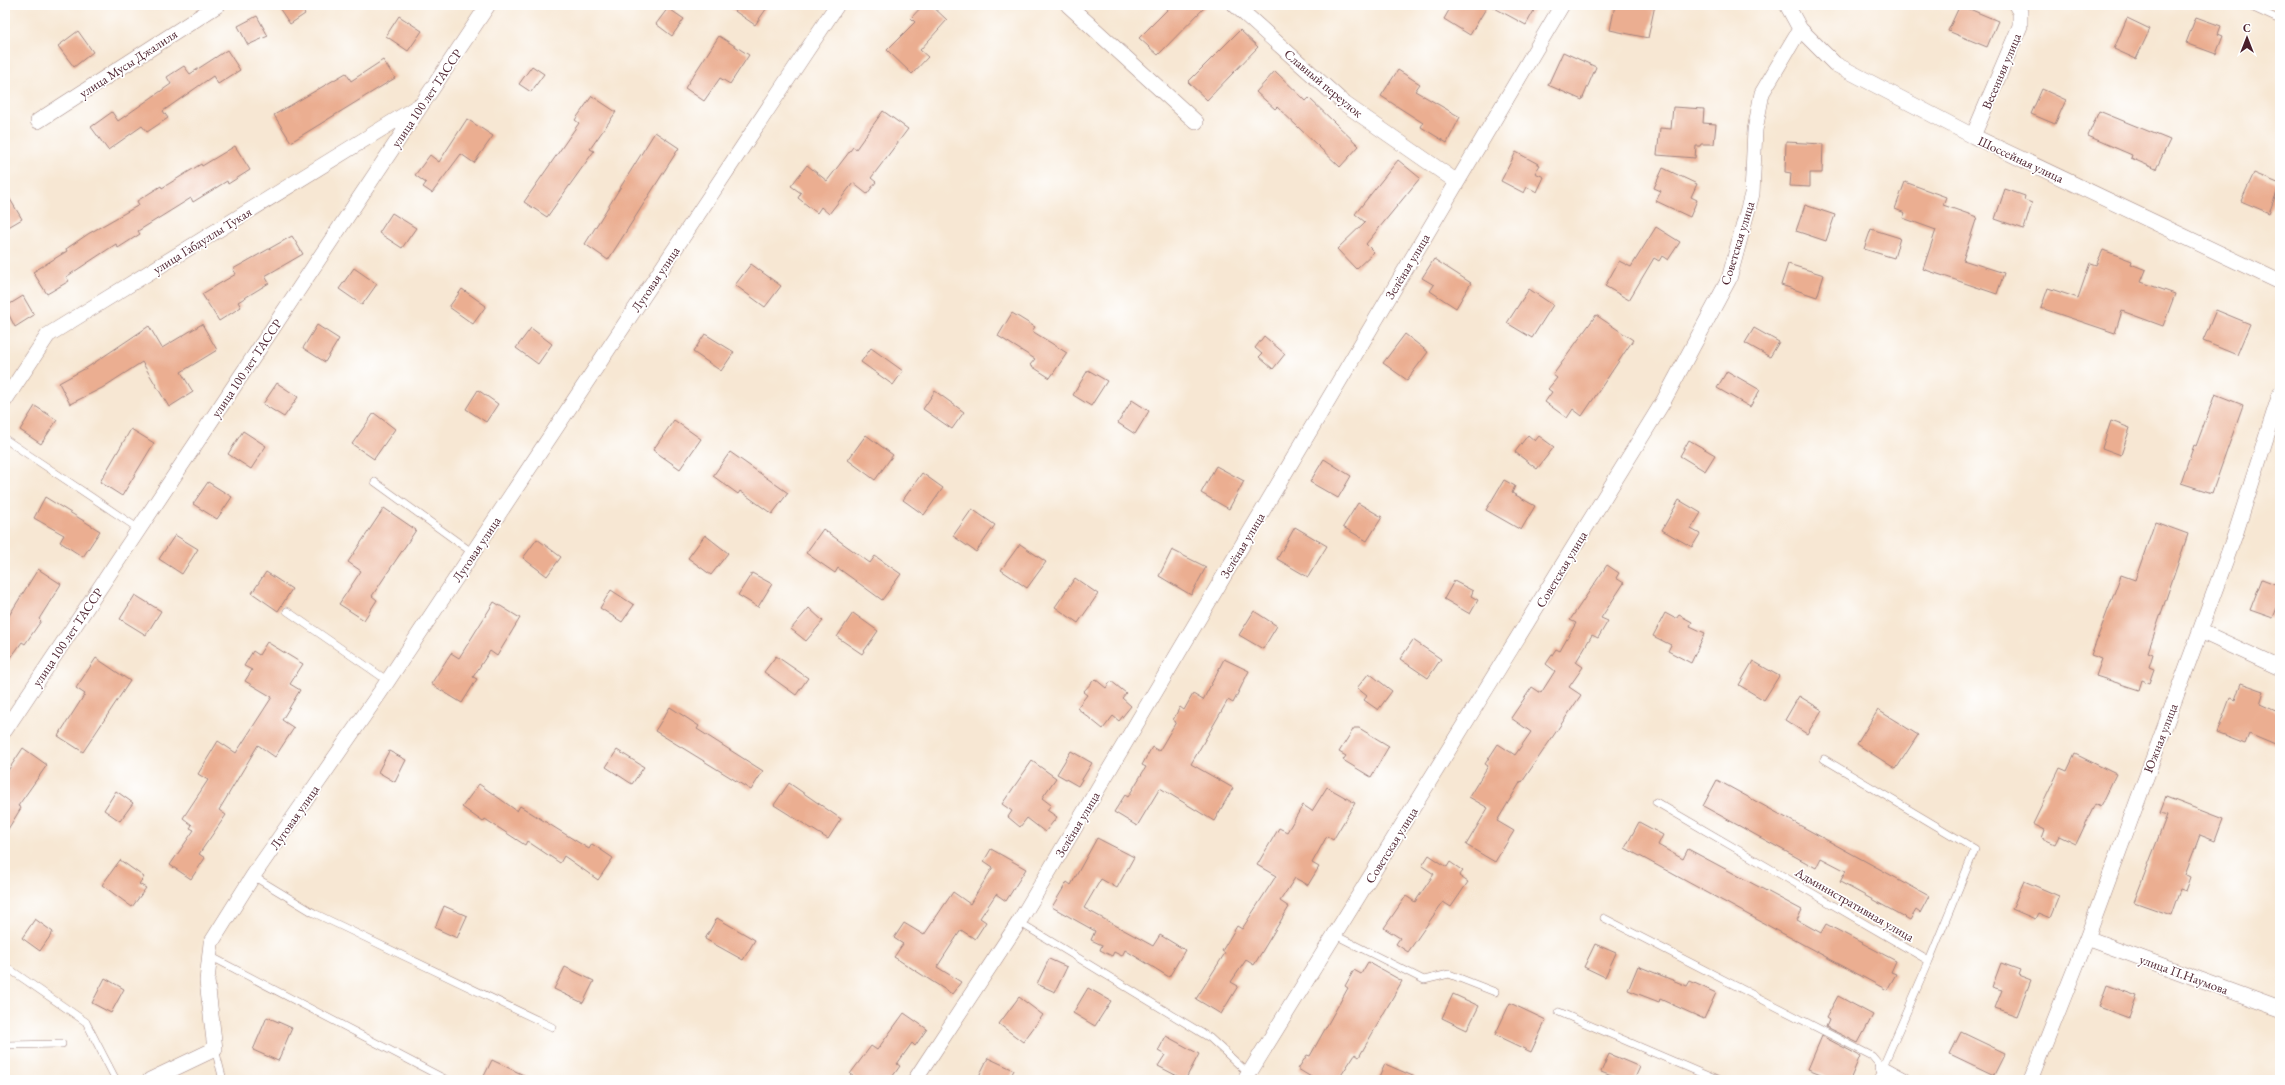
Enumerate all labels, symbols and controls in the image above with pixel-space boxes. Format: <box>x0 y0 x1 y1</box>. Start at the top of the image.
north arrow <box>2227 18 2267 58</box>
text: С <box>2243 21 2251 35</box>
street label: улица Мусы Джалиля <box>76 25 181 101</box>
street label: Весенняя улица <box>1978 30 2025 112</box>
street label: Славный переулок <box>1281 45 1367 122</box>
street label: улица 100 лет ТАССР <box>387 46 466 151</box>
street label: Шоссейная улица <box>1975 132 2067 187</box>
street label: Советская улица <box>1717 198 1759 287</box>
street label: улица Габдуллы Тукая <box>150 203 255 278</box>
street label: Зелёная улица <box>1381 230 1434 302</box>
street label: Луговая улица <box>627 243 684 315</box>
street label: улица 100 лет ТАССР <box>207 316 286 421</box>
street label: Зелёная улица <box>1216 509 1269 581</box>
street label: Луговая улица <box>448 513 505 585</box>
street label: Советская улица <box>1532 527 1591 611</box>
street label: улица 100 лет ТАССР <box>28 585 107 690</box>
street label: Южная улица <box>2139 700 2182 775</box>
street label: Луговая улица <box>266 781 323 853</box>
street label: Зелёная улица <box>1051 788 1104 860</box>
street label: Советская улица <box>1361 803 1422 887</box>
street label: Административная улица <box>1791 863 1918 946</box>
street label: улица П.Наумова <box>2137 951 2231 999</box>

